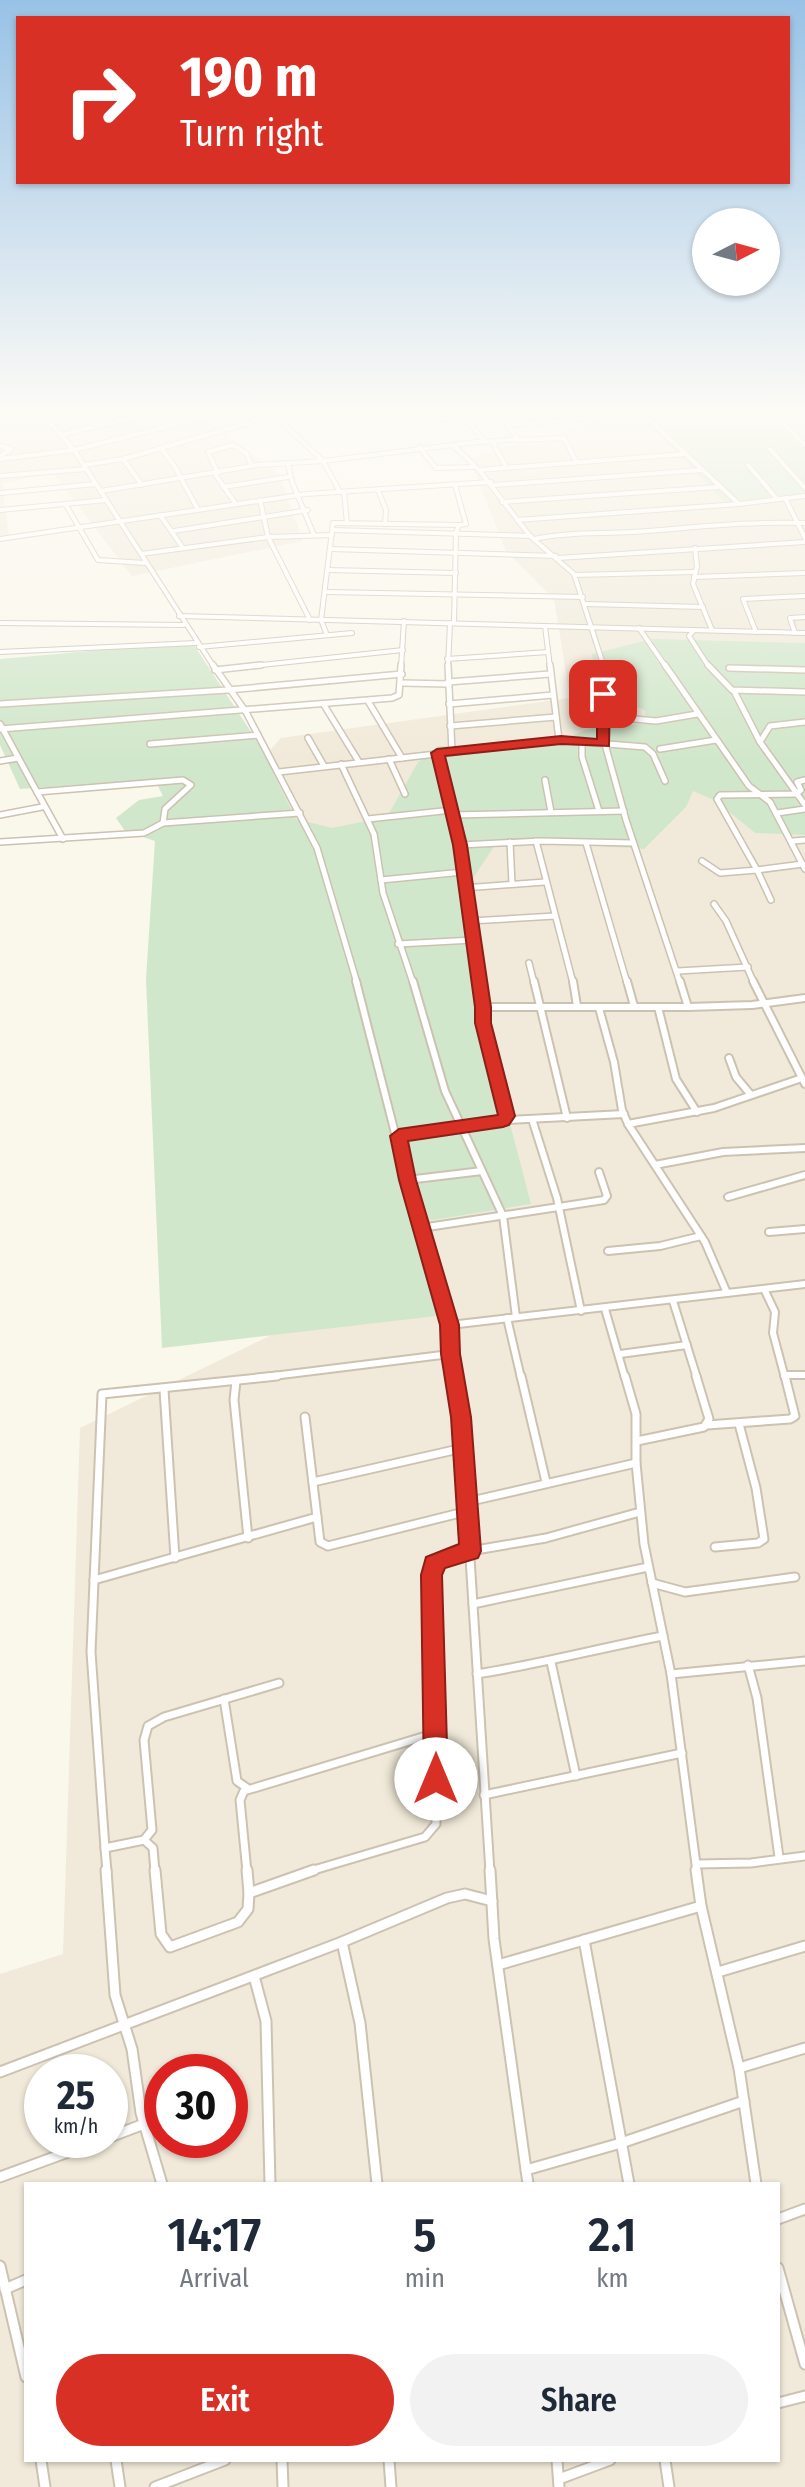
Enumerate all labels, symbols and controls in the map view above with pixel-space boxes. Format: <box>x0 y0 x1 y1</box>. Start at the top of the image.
text: 190 m <box>180 44 318 111</box>
icon: right <box>48 48 152 152</box>
text: Turn right <box>180 112 323 156</box>
north arrow <box>692 208 780 296</box>
map controls <box>692 208 780 296</box>
pin <box>569 660 637 728</box>
icon: arrive <box>581 672 625 716</box>
position arrow <box>394 1737 478 1821</box>
speed limit sign: 30 <box>144 2054 248 2158</box>
text: 25 <box>57 2072 95 2120</box>
text: km/h <box>54 2114 98 2138</box>
text: 14:17 <box>167 2206 261 2264</box>
text: 5 <box>413 2206 436 2264</box>
text: 2.1 <box>588 2206 636 2264</box>
text: Arrival <box>180 2263 249 2294</box>
text: min <box>405 2263 445 2294</box>
text: km <box>596 2263 628 2294</box>
button: Exit <box>56 2354 394 2446</box>
button: Share <box>410 2354 748 2446</box>

